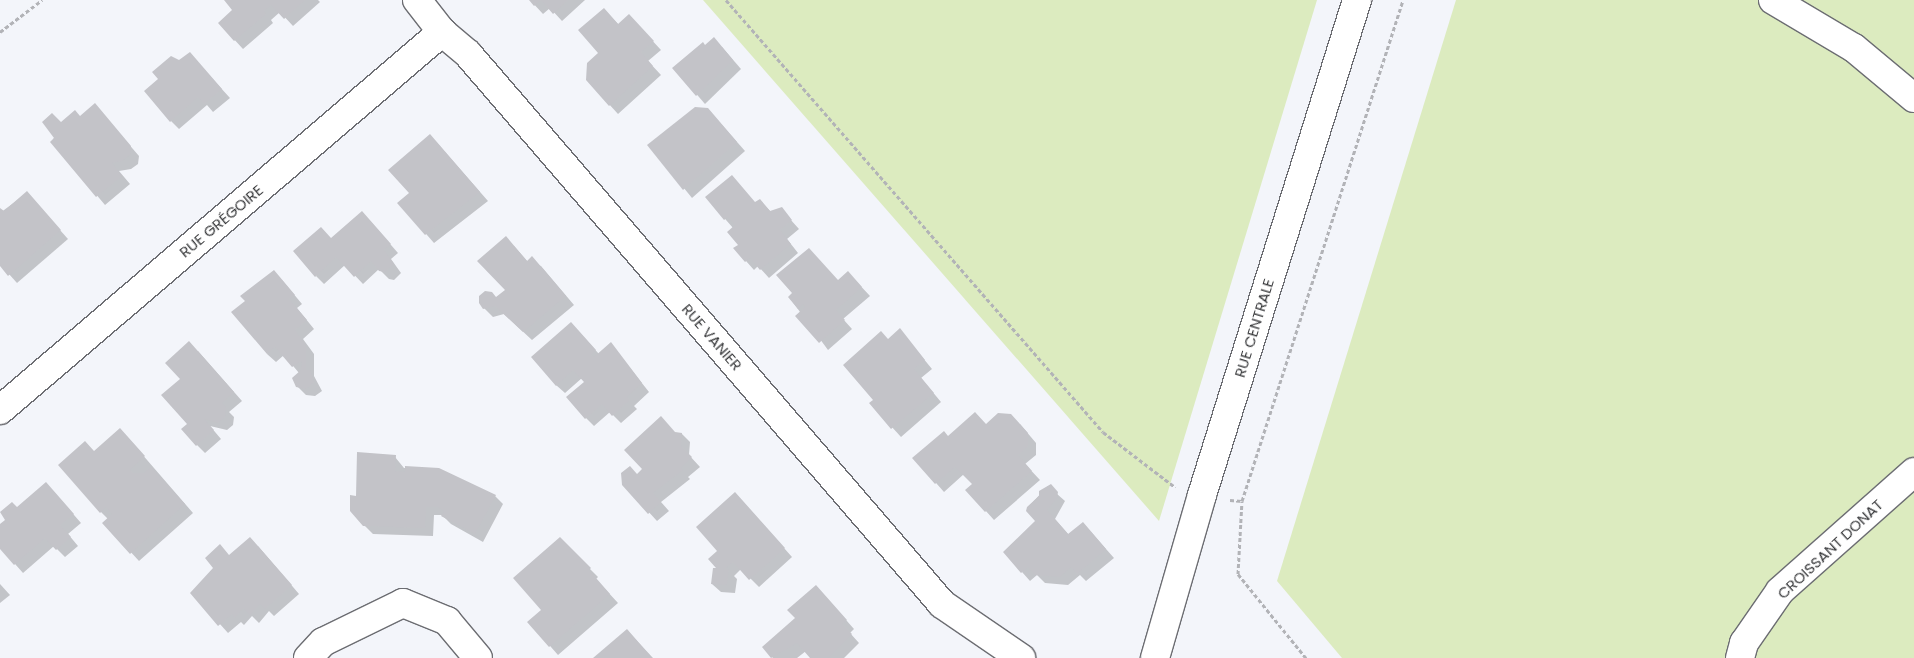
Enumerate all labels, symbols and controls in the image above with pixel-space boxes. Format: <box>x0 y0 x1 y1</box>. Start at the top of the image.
street label: RUE GRÉGOIRE <box>176 181 266 261</box>
street label: RUE CENTRALE <box>1230 276 1278 380</box>
street label: RUE VANIER <box>678 300 746 374</box>
street label: CROISSANT DONAT <box>1773 495 1887 603</box>

